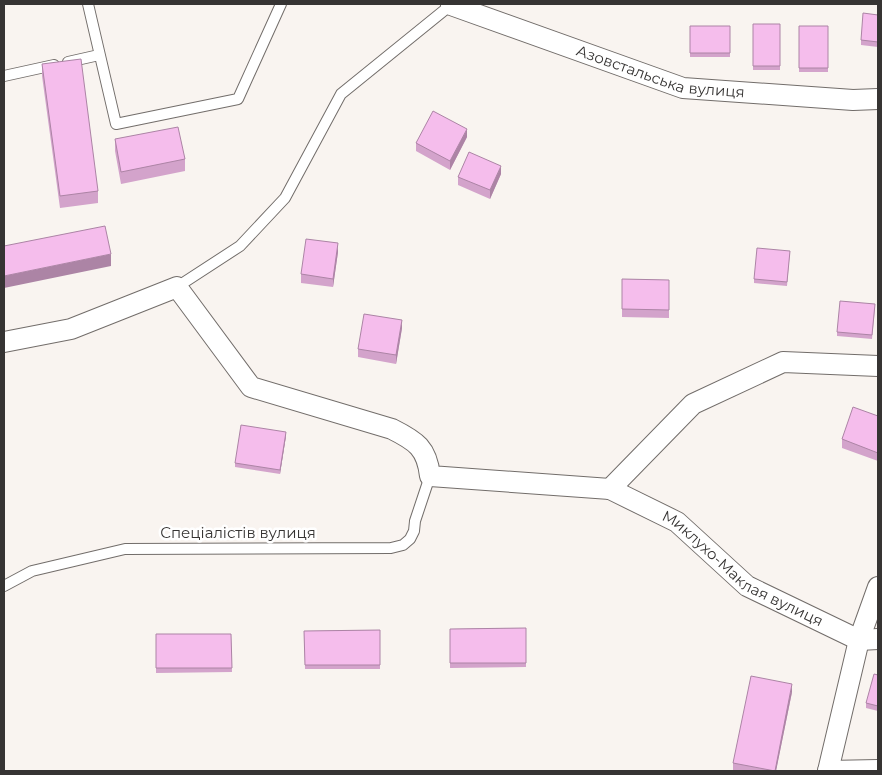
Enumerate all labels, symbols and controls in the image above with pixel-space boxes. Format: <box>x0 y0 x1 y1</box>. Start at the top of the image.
street label: Азовстальська вулиця <box>574 41 745 101</box>
street label: Миклухо-Маклая вулиця <box>659 506 826 630</box>
street label: Спеціалістів вулиця <box>160 523 316 542</box>

